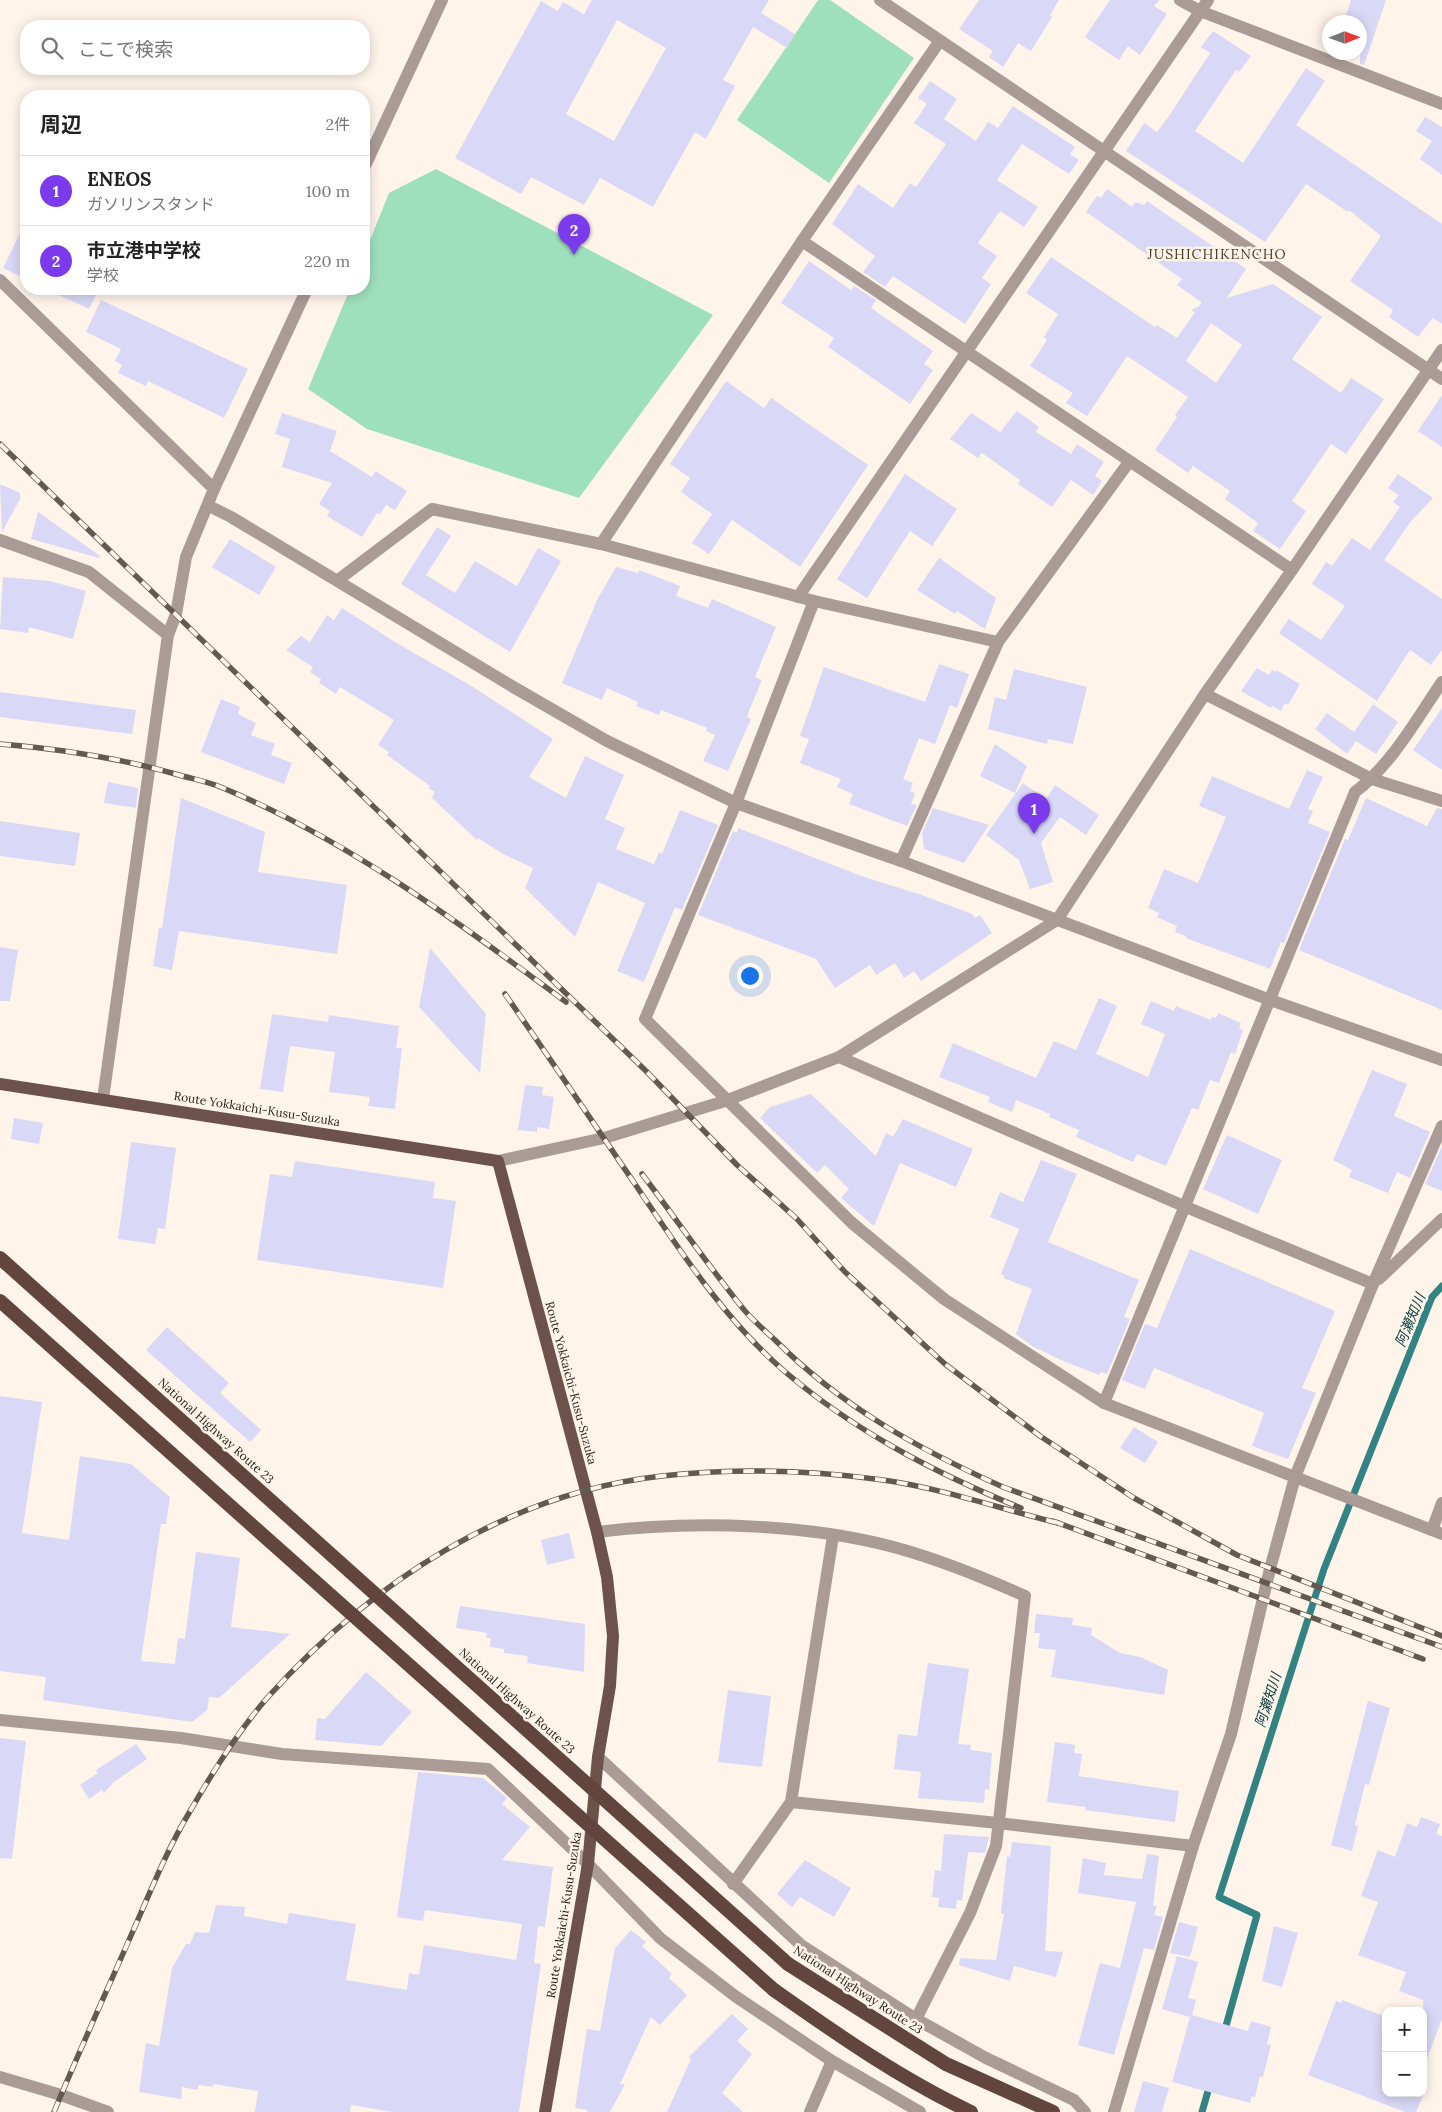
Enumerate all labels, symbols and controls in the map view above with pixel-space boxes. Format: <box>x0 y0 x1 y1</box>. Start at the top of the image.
north arrow <box>1322 15 1367 60</box>
search box <box>20 20 370 75</box>
icon: search <box>38 34 66 62</box>
text: ここで検索 <box>78 37 173 61</box>
text: 周辺 <box>40 111 82 138</box>
text: 2件 <box>325 114 350 134</box>
text: ENEOS <box>87 167 151 191</box>
text: 1 <box>53 181 59 201</box>
text: 100 m <box>306 181 350 201</box>
text: ガソリンスタンド <box>87 194 215 214</box>
pin: 2 <box>558 214 590 255</box>
text: 市立港中学校 <box>87 238 201 262</box>
district label: JUSHICHIKENCHO <box>1146 245 1287 263</box>
text: 2 <box>52 251 60 271</box>
text: 220 m <box>304 251 350 271</box>
text: 学校 <box>87 265 119 285</box>
pin: 1 <box>1018 793 1050 834</box>
your location <box>737 963 763 989</box>
street label: Route Yokkaichi-Kusu-Suzuka <box>173 1088 341 1129</box>
water label: 阿瀬知川 <box>1391 1289 1430 1349</box>
street label: Route Yokkaichi-Kusu-Suzuka <box>542 1300 601 1466</box>
street label: National Highway Route 23 <box>155 1375 278 1487</box>
street label: National Highway Route 23 <box>456 1645 579 1757</box>
water label: 阿瀬知川 <box>1251 1669 1286 1729</box>
street label: Route Yokkaichi-Kusu-Suzuka <box>543 1831 584 1999</box>
street label: National Highway Route 23 <box>791 1942 926 2037</box>
map controls <box>1382 2007 1427 2097</box>
button: + <box>1382 2007 1427 2052</box>
button: − <box>1382 2052 1427 2097</box>

